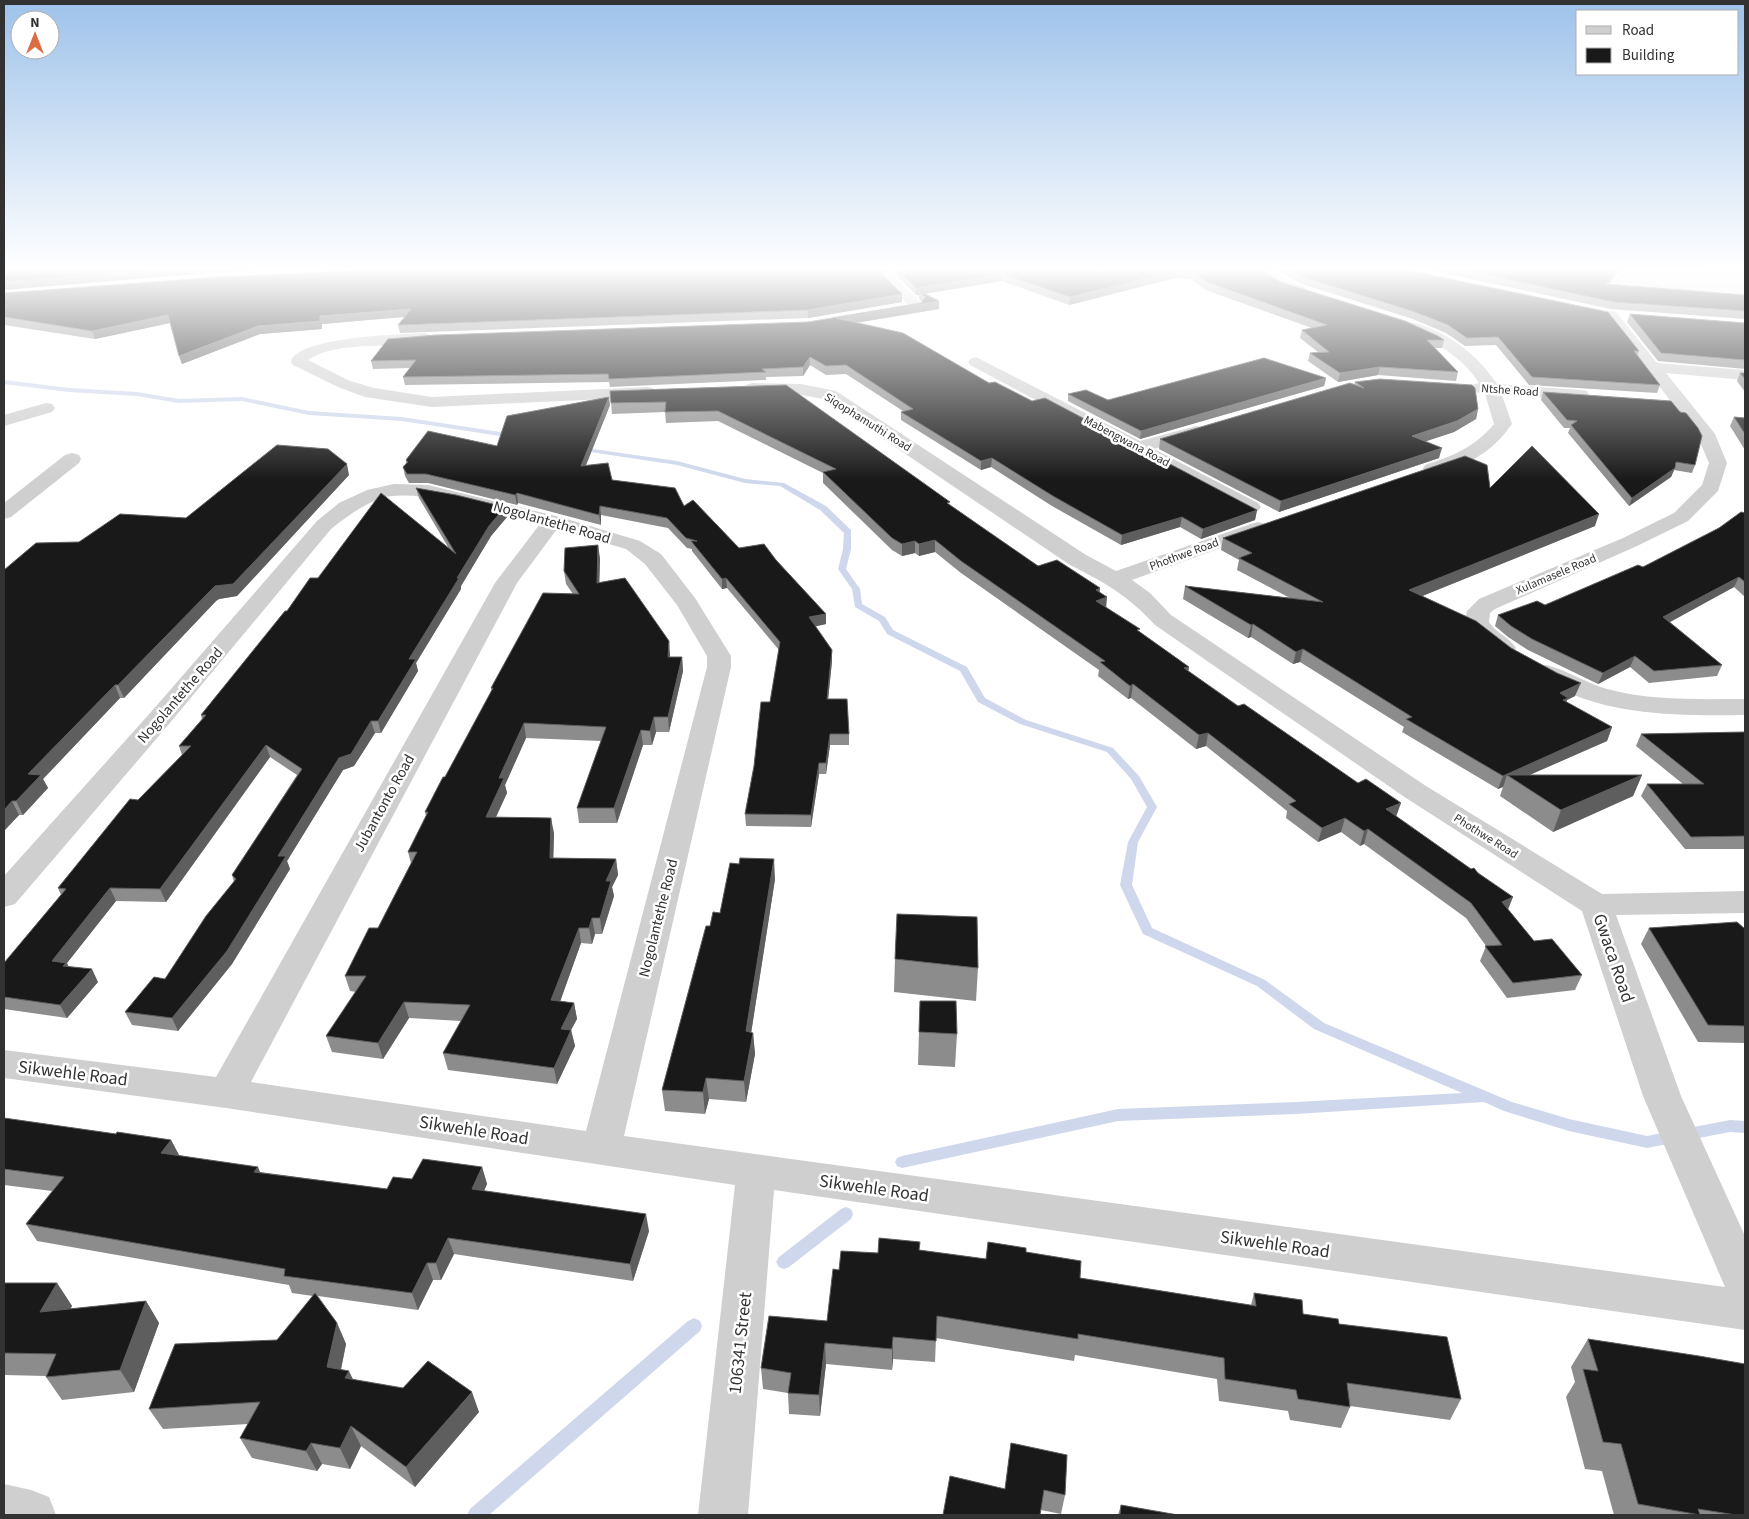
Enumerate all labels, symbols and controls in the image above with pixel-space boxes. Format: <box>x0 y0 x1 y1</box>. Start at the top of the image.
north arrow <box>10 10 60 60</box>
legend <box>1576 10 1739 75</box>
text: N <box>30 13 40 33</box>
text: Road <box>1622 20 1654 41</box>
text: Building <box>1622 45 1675 66</box>
street label: Ntshe Road <box>1481 380 1539 401</box>
street label: Siqophamuthi Road <box>821 389 915 456</box>
street label: Mabengwana Road <box>1081 412 1173 471</box>
street label: Nogolantethe Road <box>491 496 613 549</box>
street label: Phothwe Road <box>1147 534 1221 575</box>
street label: Xulamasele Road <box>1513 550 1599 599</box>
street label: Nogolantethe Road <box>133 643 228 748</box>
street label: Jubantonto Road <box>349 751 420 856</box>
street label: Phothwe Road <box>1450 810 1521 863</box>
street label: Nogolantethe Road <box>634 857 683 979</box>
street label: Gwaca Road <box>1587 910 1640 1006</box>
street label: Sikwehle Road <box>17 1054 129 1093</box>
street label: Sikwehle Road <box>417 1110 530 1151</box>
street label: Sikwehle Road <box>818 1168 930 1209</box>
street label: Sikwehle Road <box>1219 1224 1331 1265</box>
street label: 106341 Street <box>723 1291 758 1395</box>

